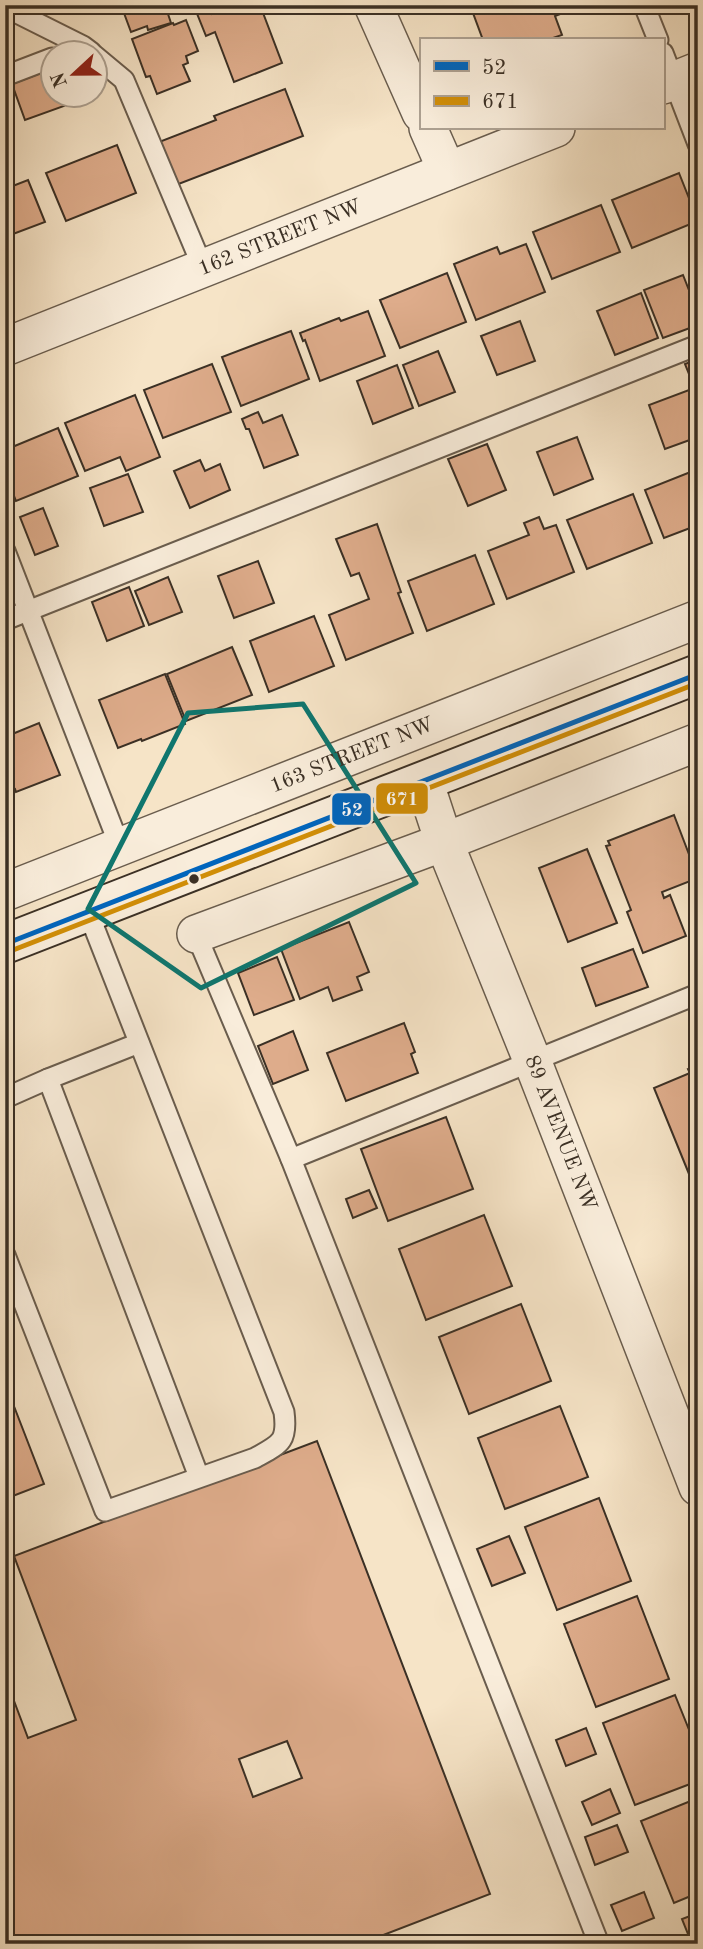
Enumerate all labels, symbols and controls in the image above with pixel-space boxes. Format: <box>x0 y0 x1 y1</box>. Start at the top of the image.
north arrow <box>38 38 108 108</box>
legend <box>420 38 664 130</box>
text: 52 <box>482 58 506 79</box>
text: N <box>49 69 72 90</box>
text: 671 <box>482 92 519 113</box>
street label: 162 STREET NW <box>195 196 365 280</box>
street label: 163 STREET NW <box>267 714 437 797</box>
line badge: 671 <box>375 782 429 815</box>
text: 671 <box>385 791 419 810</box>
line badge: 52 <box>331 792 372 826</box>
text: 52 <box>341 802 363 821</box>
unlabelled marker <box>187 872 201 886</box>
street label: 89 AVENUE NW <box>521 1053 600 1214</box>

